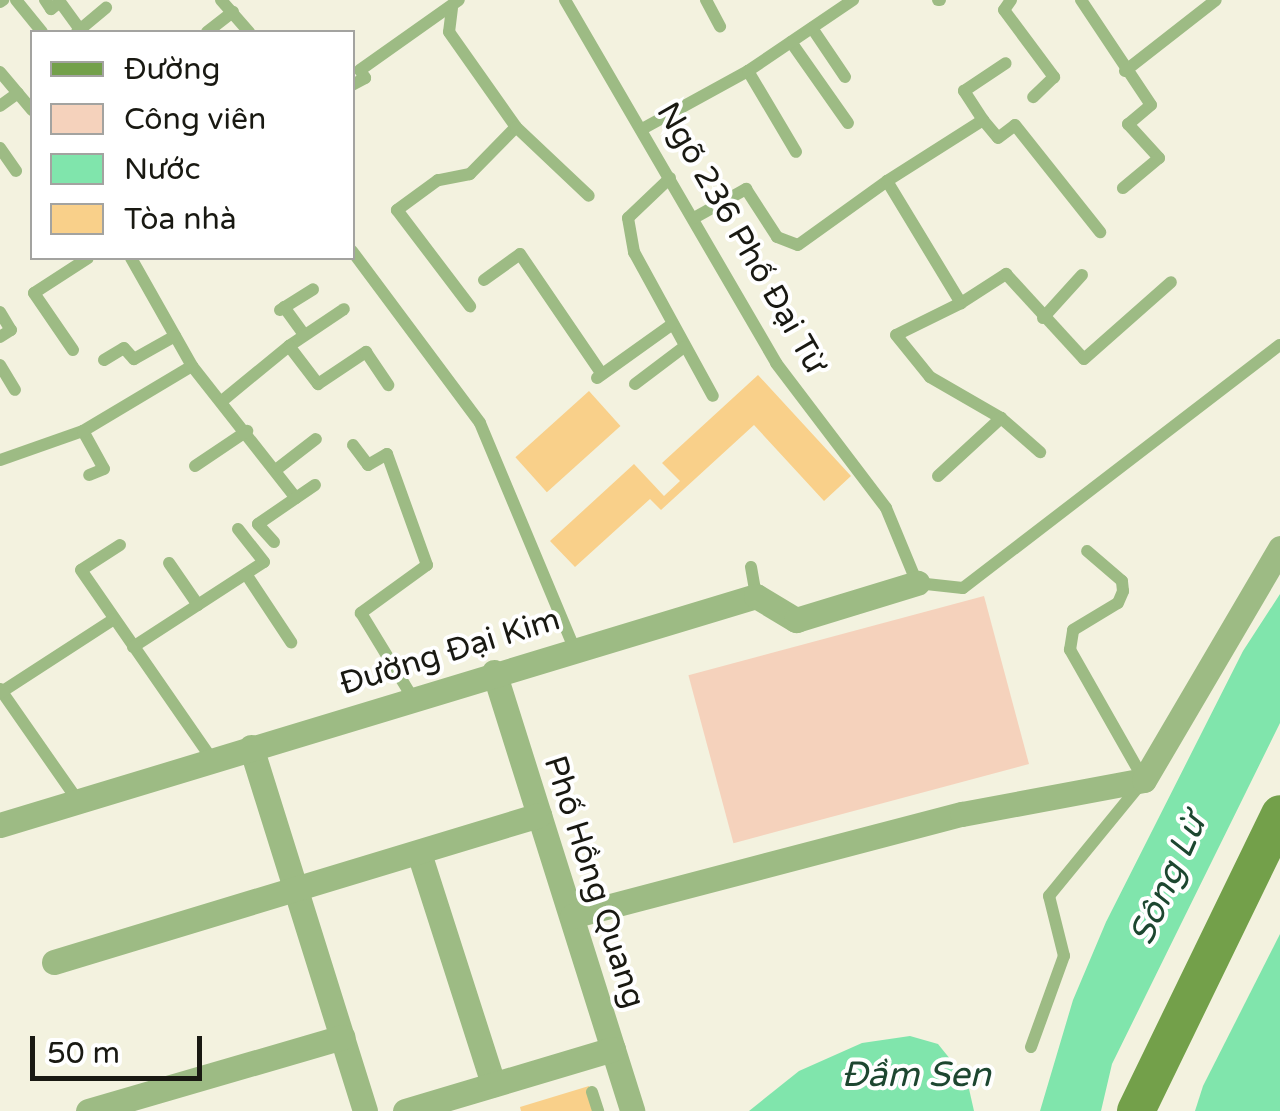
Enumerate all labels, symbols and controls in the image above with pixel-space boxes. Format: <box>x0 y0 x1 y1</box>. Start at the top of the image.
legend <box>30 30 355 260</box>
text: Đường <box>124 51 220 88</box>
street label: Ngõ 236 Phố Đại Từ <box>648 96 834 380</box>
text: Công viên <box>124 101 266 138</box>
text: Nước <box>124 151 201 188</box>
text: Tòa nhà <box>124 201 237 238</box>
street label: Đường Đại Kim <box>335 600 565 704</box>
street label: Phố Hồng Quang <box>535 751 653 1013</box>
water label: Sông Lừ <box>1121 809 1215 951</box>
scale bar <box>35 1016 208 1078</box>
text: 50 m <box>47 1035 120 1072</box>
water label: Đầm Sen <box>841 1054 991 1096</box>

